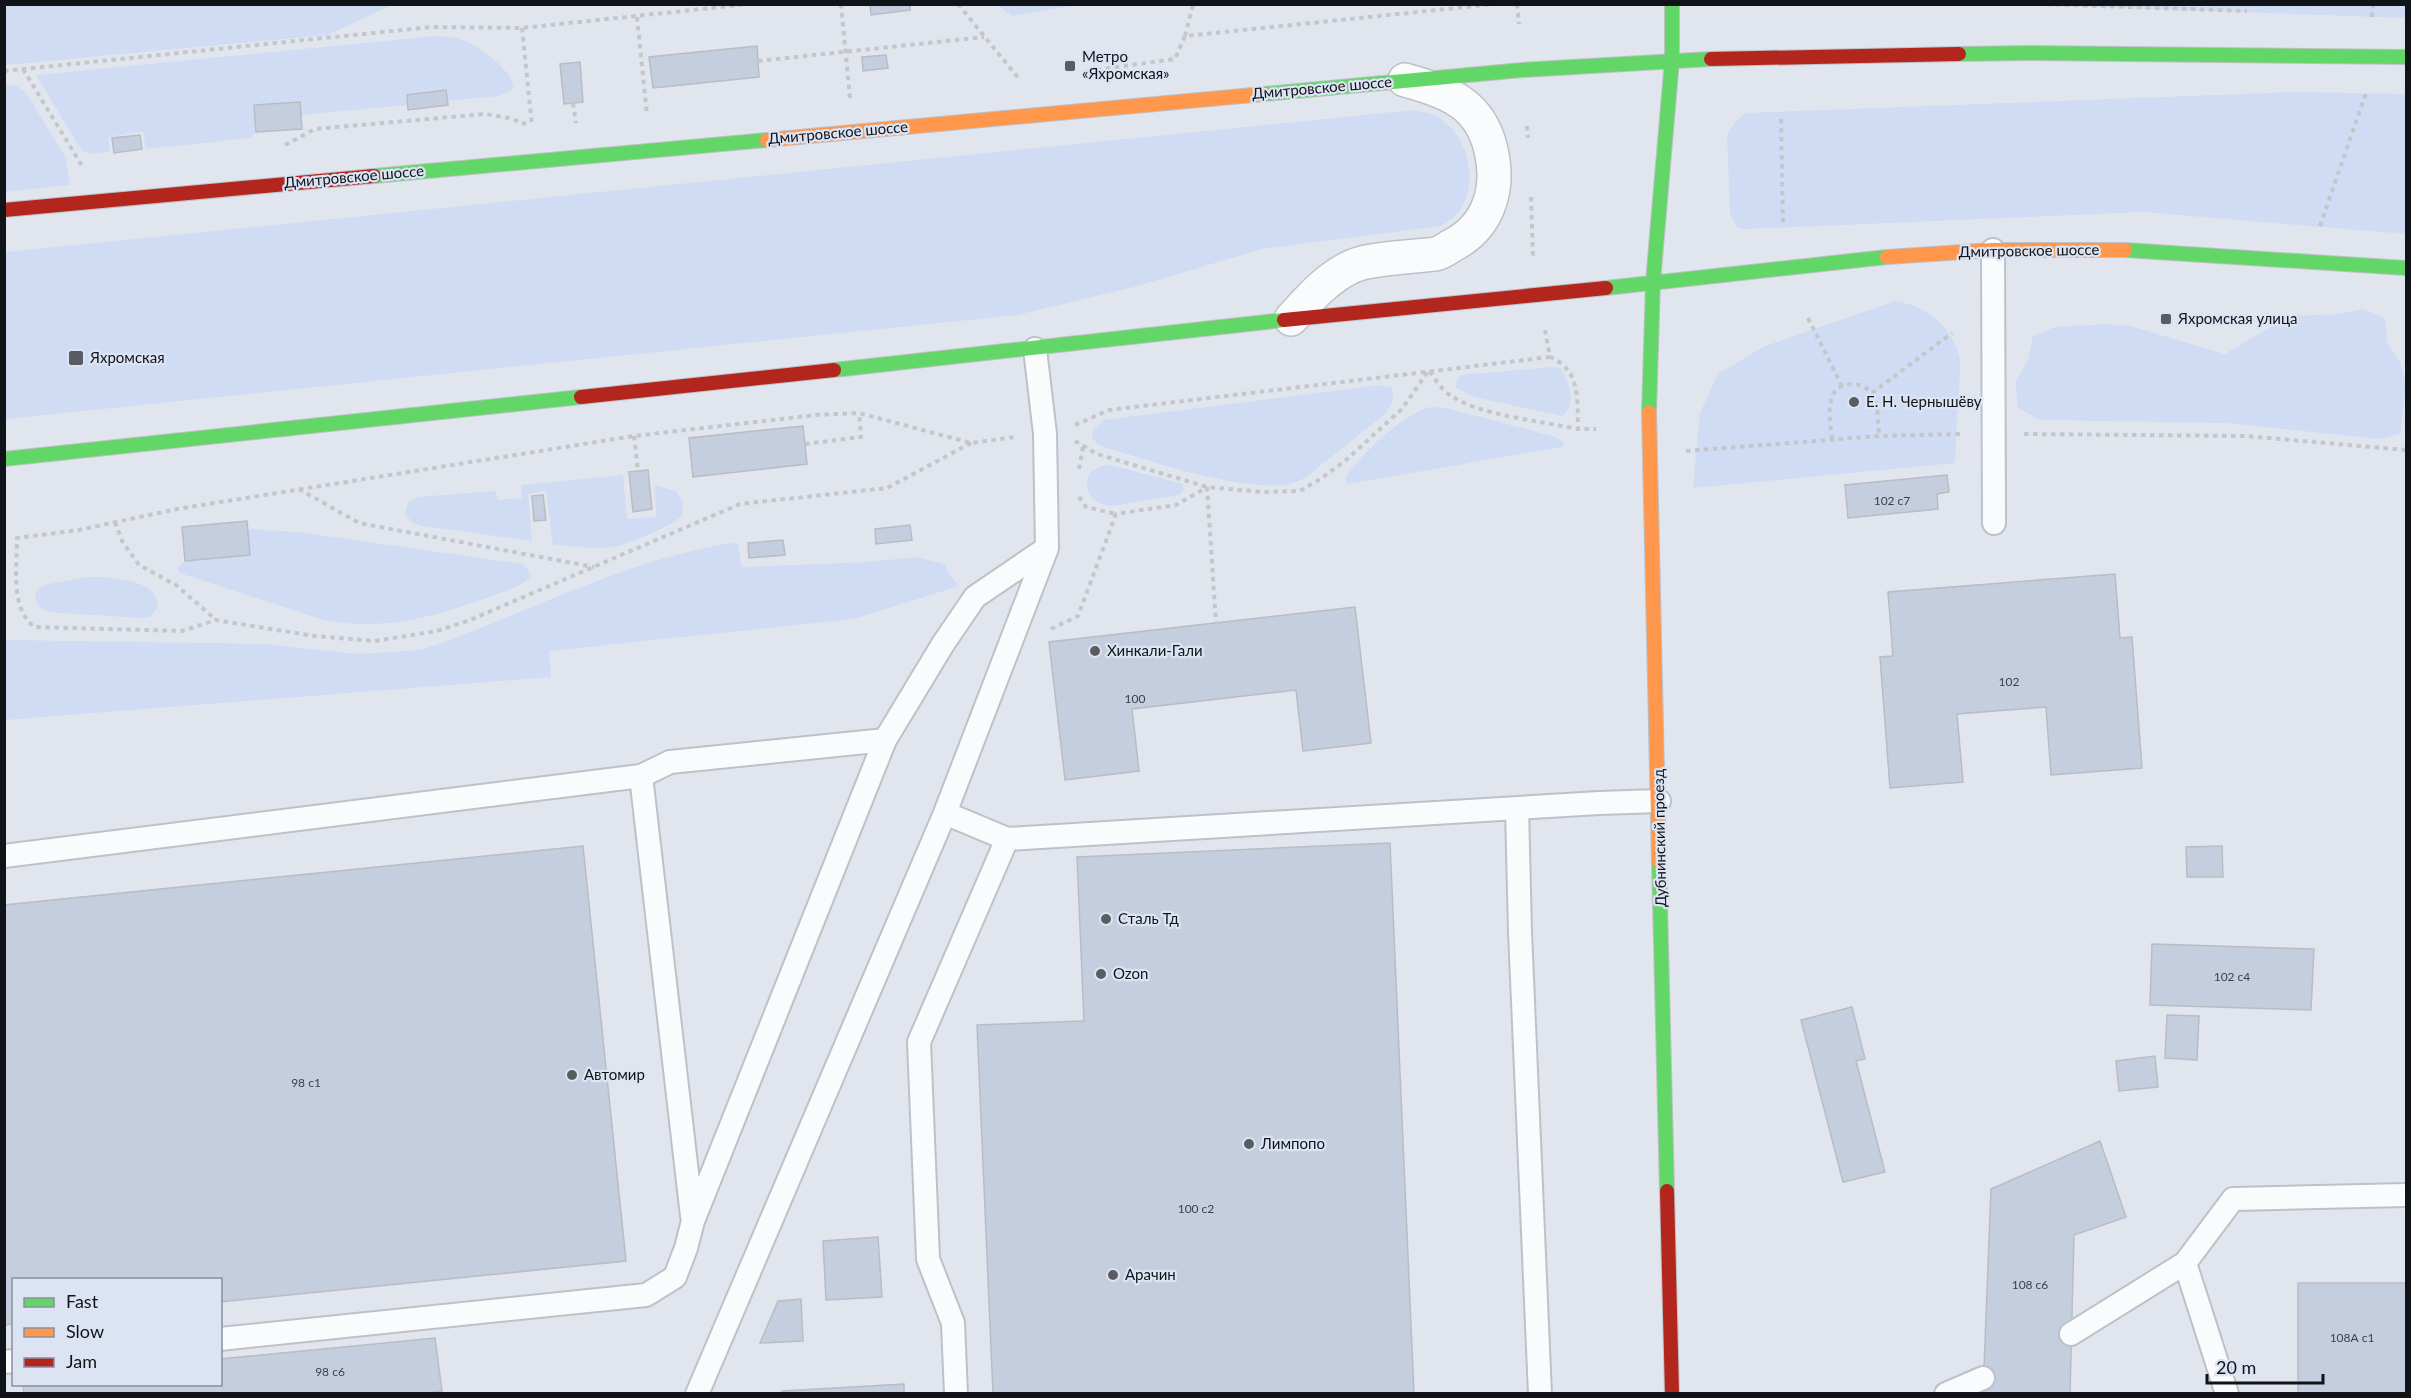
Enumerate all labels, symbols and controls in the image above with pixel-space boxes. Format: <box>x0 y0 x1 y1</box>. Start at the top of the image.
place label: Метро «Яхромская» <box>1082 47 1170 82</box>
marker: Метро «Яхромская» <box>1063 59 1077 73</box>
street label: Дмитровское шоссе <box>1251 72 1393 102</box>
street label: Дмитровское шоссе <box>767 117 909 147</box>
street label: Дмитровское шоссе <box>283 161 425 191</box>
street label: Дмитровское шоссе <box>1959 240 2099 260</box>
place label: Яхромская улица <box>2177 309 2297 327</box>
marker: Яхромская улица <box>2159 312 2173 326</box>
place label: Яхромская <box>89 348 165 366</box>
marker: Яхромская <box>67 349 85 367</box>
place label: Е. Н. Чернышёву <box>1866 392 1982 410</box>
marker: Е. Н. Чернышёву <box>1847 395 1861 409</box>
house number: 102 с7 <box>1874 493 1910 508</box>
place label: Хинкали-Гали <box>1107 641 1203 659</box>
marker: Хинкали-Гали <box>1088 644 1102 658</box>
house number: 102 <box>1999 674 2019 689</box>
house number: 100 <box>1125 691 1145 706</box>
street label: Дубнинский проезд <box>1649 769 1669 907</box>
place label: Сталь Тд <box>1118 909 1179 927</box>
marker: Сталь Тд <box>1099 912 1113 926</box>
place label: Ozon <box>1113 964 1148 982</box>
marker: Ozon <box>1094 967 1108 981</box>
house number: 102 с4 <box>2214 969 2250 984</box>
place label: Автомир <box>584 1065 645 1083</box>
marker: Автомир <box>565 1068 579 1082</box>
house number: 98 с1 <box>291 1075 321 1090</box>
place label: Лимпопо <box>1260 1134 1325 1152</box>
marker: Лимпопо <box>1242 1137 1256 1151</box>
house number: 100 с2 <box>1178 1201 1214 1216</box>
place label: Арачин <box>1125 1265 1176 1283</box>
marker: Арачин <box>1106 1268 1120 1282</box>
house number: 108 с6 <box>2012 1277 2048 1292</box>
legend <box>12 1278 222 1386</box>
text: Fast <box>66 1290 99 1312</box>
text: Slow <box>66 1320 104 1342</box>
house number: 108А с1 <box>2330 1330 2374 1345</box>
scale bar <box>2207 1347 2322 1385</box>
text: Jam <box>66 1350 97 1372</box>
text: 20 m <box>2216 1356 2256 1378</box>
house number: 98 с6 <box>315 1364 345 1379</box>

